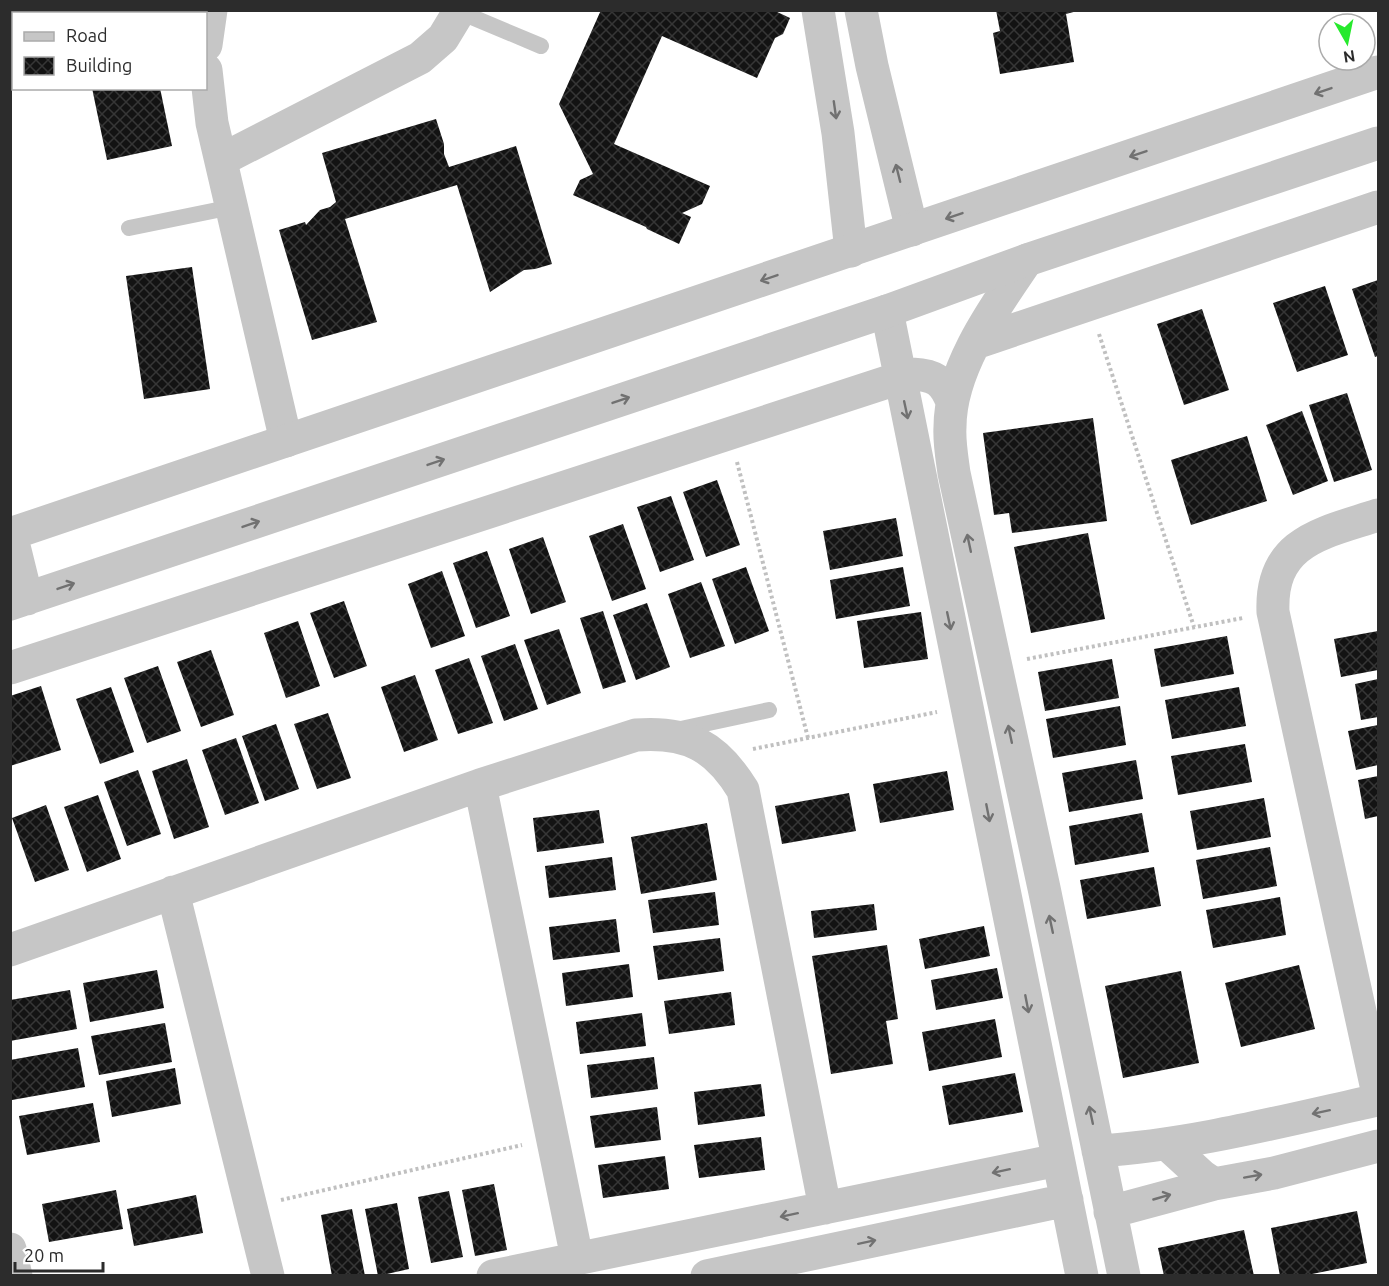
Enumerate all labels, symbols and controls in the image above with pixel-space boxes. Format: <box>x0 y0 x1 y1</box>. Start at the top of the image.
legend <box>12 12 207 90</box>
north arrow <box>1317 12 1377 72</box>
text: Road <box>66 25 108 45</box>
text: N <box>1342 47 1357 67</box>
text: Building <box>66 55 132 75</box>
one-way arrow <box>1314 87 1333 98</box>
one-way arrow <box>829 99 840 119</box>
one-way arrow <box>1129 149 1148 160</box>
one-way arrow <box>891 164 903 183</box>
one-way arrow <box>945 211 964 222</box>
one-way arrow <box>760 274 779 285</box>
one-way arrow <box>611 394 630 405</box>
one-way arrow <box>901 400 912 419</box>
one-way arrow <box>426 456 445 467</box>
one-way arrow <box>241 518 260 529</box>
one-way arrow <box>963 534 974 553</box>
one-way arrow <box>56 580 75 591</box>
one-way arrow <box>944 611 955 631</box>
one-way arrow <box>1004 725 1015 744</box>
one-way arrow <box>983 802 994 822</box>
one-way arrow <box>1045 915 1056 935</box>
one-way arrow <box>1022 993 1033 1013</box>
one-way arrow <box>1085 1106 1096 1126</box>
one-way arrow <box>1312 1107 1331 1119</box>
one-way arrow <box>992 1166 1011 1178</box>
one-way arrow <box>1243 1170 1262 1181</box>
one-way arrow <box>1152 1191 1171 1202</box>
one-way arrow <box>780 1210 800 1221</box>
scale bar <box>15 1235 104 1273</box>
one-way arrow <box>857 1236 876 1247</box>
text: 20 m <box>24 1245 64 1265</box>

